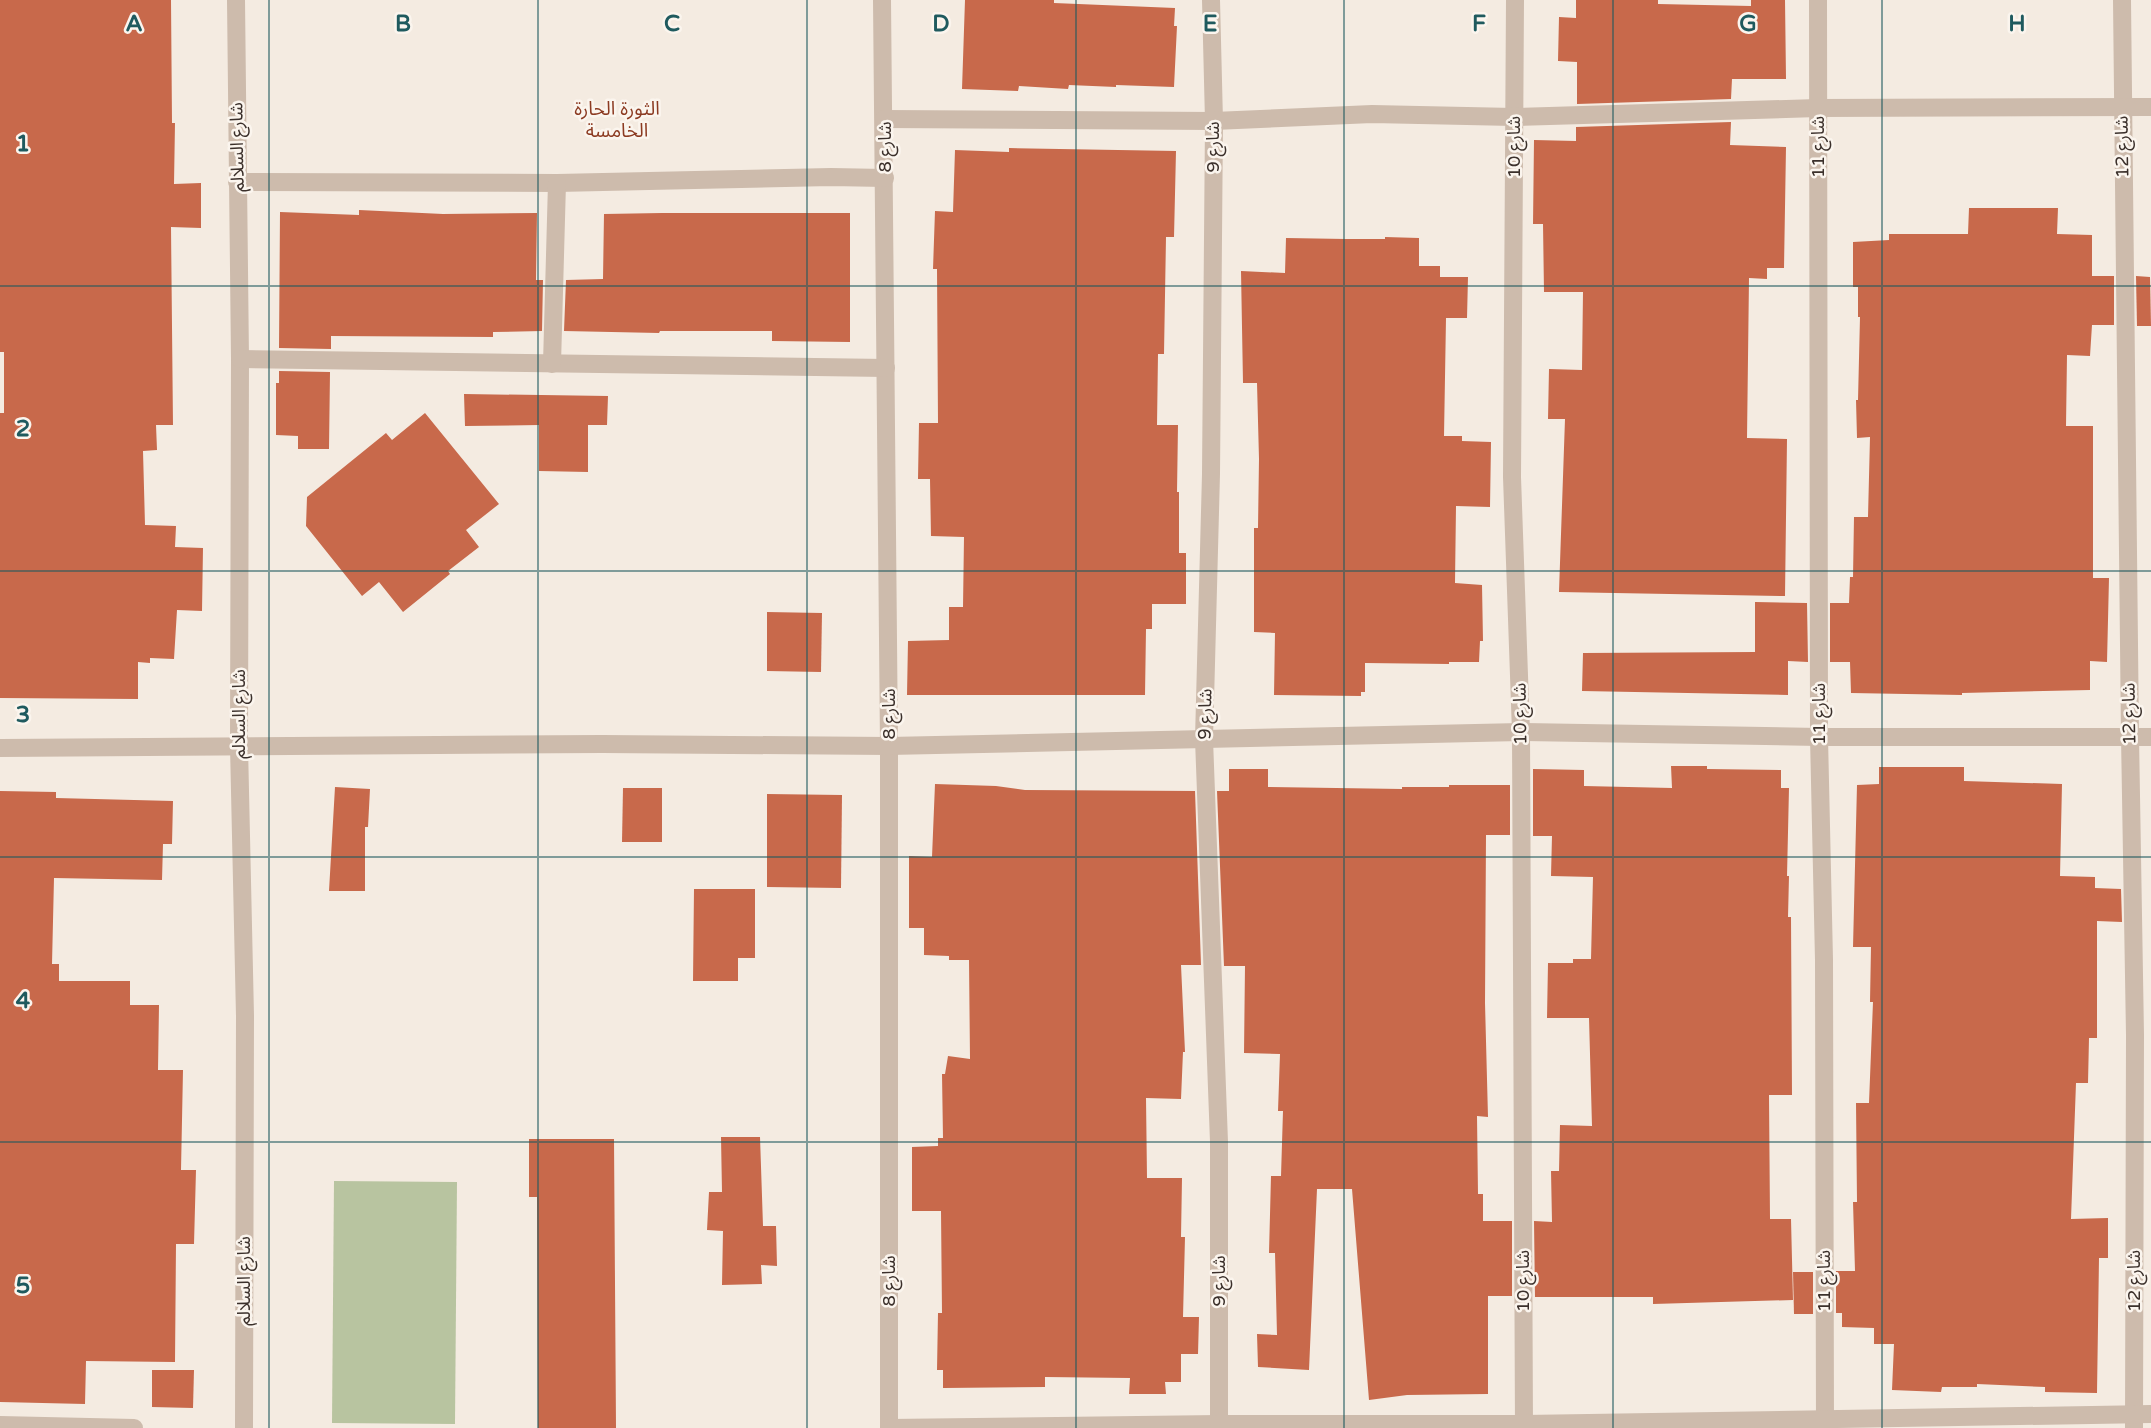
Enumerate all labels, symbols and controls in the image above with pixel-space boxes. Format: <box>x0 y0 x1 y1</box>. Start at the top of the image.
text: A <box>125 10 143 38</box>
text: B <box>395 10 411 38</box>
text: C <box>664 10 680 38</box>
text: D <box>932 10 950 38</box>
text: E <box>1203 10 1217 38</box>
text: F <box>1472 10 1486 38</box>
text: G <box>1739 10 1757 38</box>
text: H <box>2008 10 2026 38</box>
district label: الثورة الحارة الخامسة <box>574 98 660 142</box>
street label: شارع السلالم <box>225 102 252 192</box>
street label: شارع 10 <box>1503 116 1528 178</box>
street label: شارع 11 <box>1807 116 1832 178</box>
street label: شارع 12 <box>2110 116 2137 178</box>
street label: شارع 8 <box>874 121 899 173</box>
street label: شارع 9 <box>1202 121 1227 173</box>
text: 1 <box>16 130 30 158</box>
text: 2 <box>16 415 30 443</box>
street label: شارع السلالم <box>228 669 253 759</box>
street label: شارع 10 <box>1508 683 1535 745</box>
street label: شارع 11 <box>1808 683 1833 745</box>
street label: شارع 12 <box>2117 683 2144 745</box>
street label: شارع 8 <box>878 688 903 740</box>
street label: شارع 9 <box>1194 688 1219 740</box>
text: 3 <box>16 701 30 729</box>
text: 4 <box>16 987 31 1015</box>
street label: شارع السلالم <box>233 1236 258 1326</box>
street label: شارع 10 <box>1512 1250 1537 1312</box>
street label: شارع 11 <box>1813 1250 1838 1312</box>
street label: شارع 12 <box>2123 1250 2148 1312</box>
street label: شارع 8 <box>878 1255 903 1307</box>
street label: شارع 9 <box>1208 1255 1233 1307</box>
text: 5 <box>16 1272 30 1300</box>

